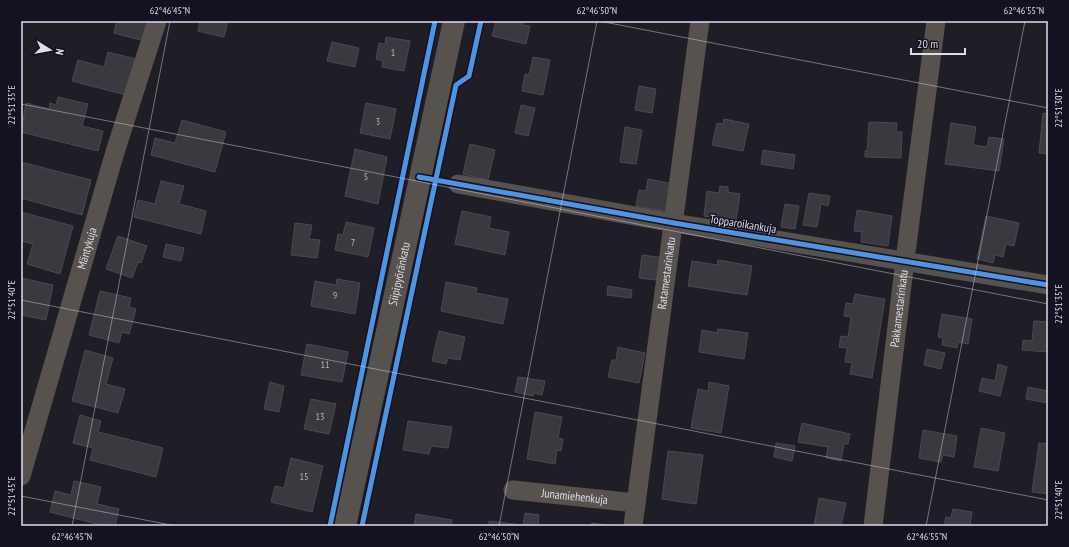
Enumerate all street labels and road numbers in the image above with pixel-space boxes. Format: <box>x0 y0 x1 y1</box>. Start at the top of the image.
street label: Topparoikankuja <box>709 211 778 236</box>
street label: Mäntykuja <box>73 225 100 271</box>
street label: Ratamestarinkatu <box>654 236 678 310</box>
street label: Siipipyöränkatu <box>385 241 413 307</box>
street label: Pakkamestarinkatu <box>887 269 911 348</box>
street label: Junamiehenkuja <box>540 485 609 507</box>

